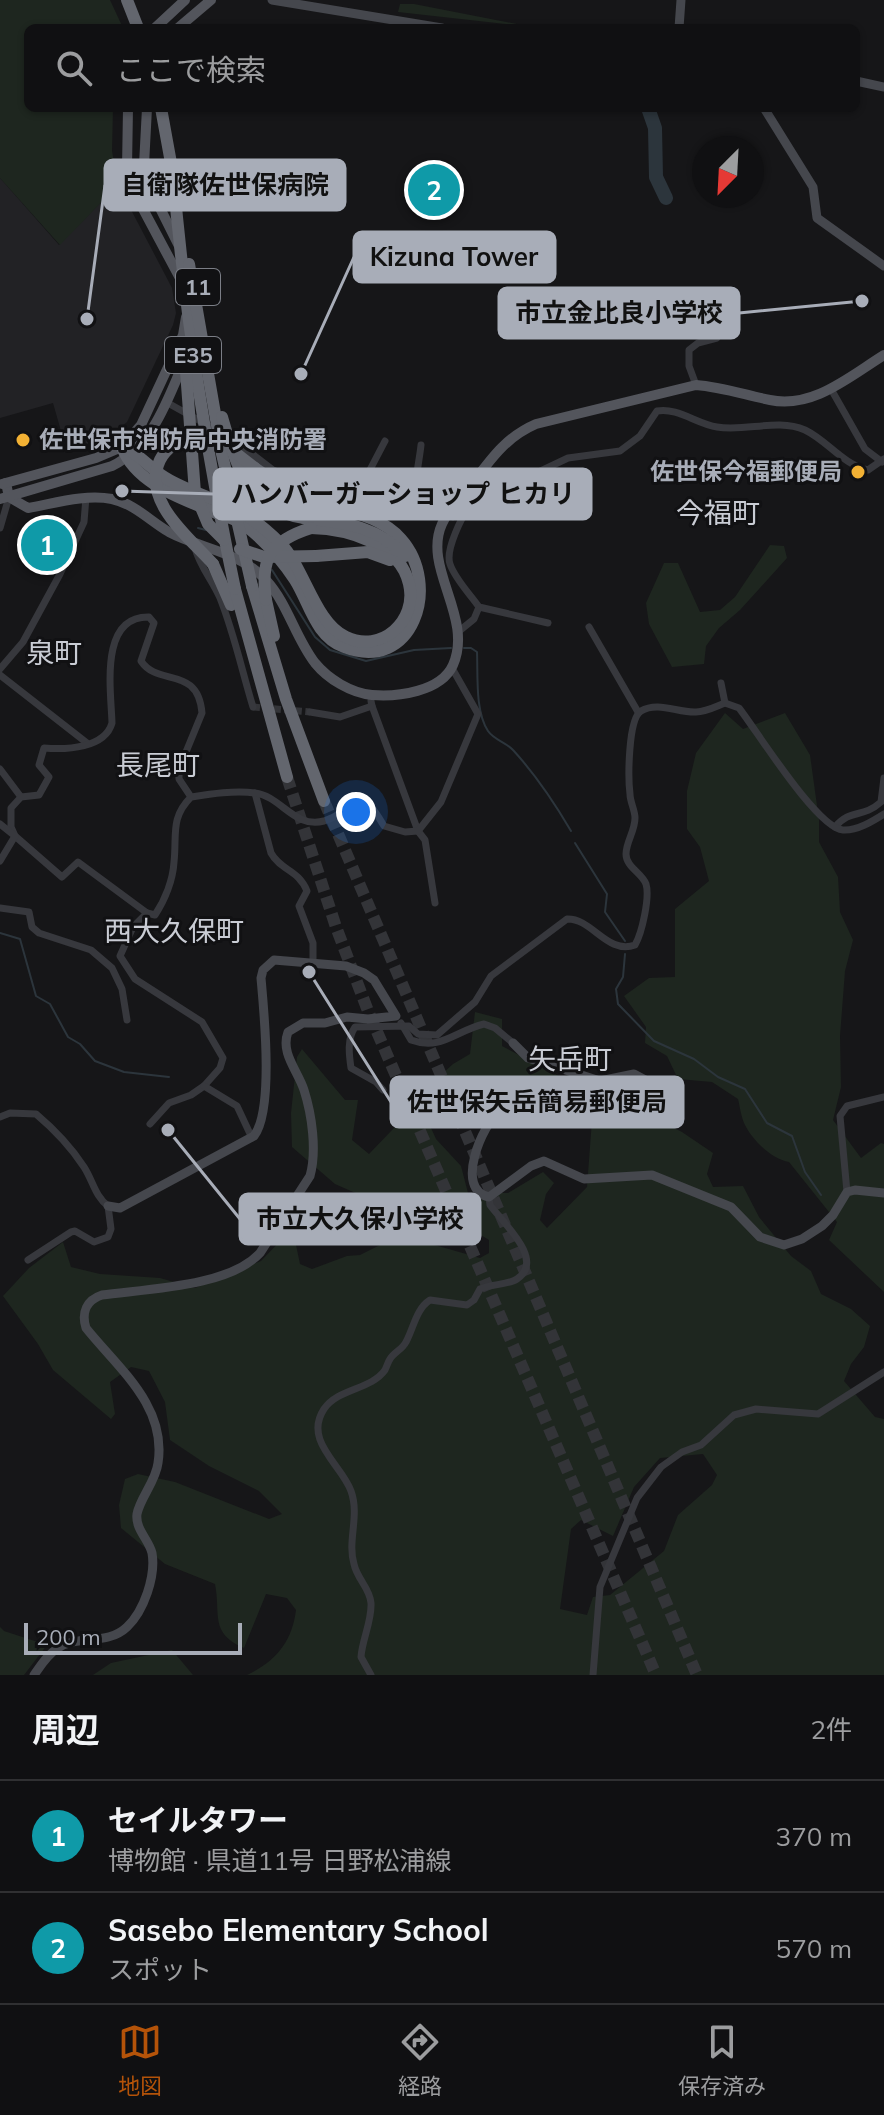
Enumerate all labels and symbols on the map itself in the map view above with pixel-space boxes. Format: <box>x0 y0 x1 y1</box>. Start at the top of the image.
north arrow <box>692 136 764 208</box>
callout: 自衛隊佐世保病院 <box>105 160 345 210</box>
pin: 2 <box>408 160 460 220</box>
text: 自衛隊佐世保病院 <box>121 168 329 201</box>
callout: Kizuna Tower <box>354 232 555 282</box>
text: Kizuna Tower <box>370 240 539 273</box>
road number: 11 <box>176 269 220 305</box>
callout: 市立金比良小学校 <box>499 288 739 338</box>
text: 市立金比良小学校 <box>515 296 723 329</box>
road number: E35 <box>165 337 221 373</box>
place label: 佐世保市消防局中央消防署 <box>39 424 327 454</box>
marker: 佐世保市消防局中央消防署 <box>14 431 32 449</box>
place label: 佐世保今福郵便局 <box>650 456 842 486</box>
marker: 佐世保今福郵便局 <box>849 463 867 481</box>
callout: ハンバーガーショップ ヒカリ <box>214 469 591 519</box>
text: ハンバーガーショップ ヒカリ <box>231 477 575 510</box>
district label: 今福町 <box>676 495 760 530</box>
pin: 1 <box>21 515 73 575</box>
district label: 泉町 <box>26 635 82 670</box>
district label: 長尾町 <box>116 747 200 782</box>
your location <box>336 792 376 832</box>
district label: 西大久保町 <box>104 913 244 948</box>
district label: 矢岳町 <box>528 1041 612 1076</box>
callout: 佐世保矢岳簡易郵便局 <box>391 1077 683 1127</box>
text: 佐世保矢岳簡易郵便局 <box>407 1085 667 1118</box>
callout: 市立大久保小学校 <box>240 1194 480 1244</box>
text: 市立大久保小学校 <box>256 1202 464 1235</box>
scale bar <box>24 1619 242 1655</box>

